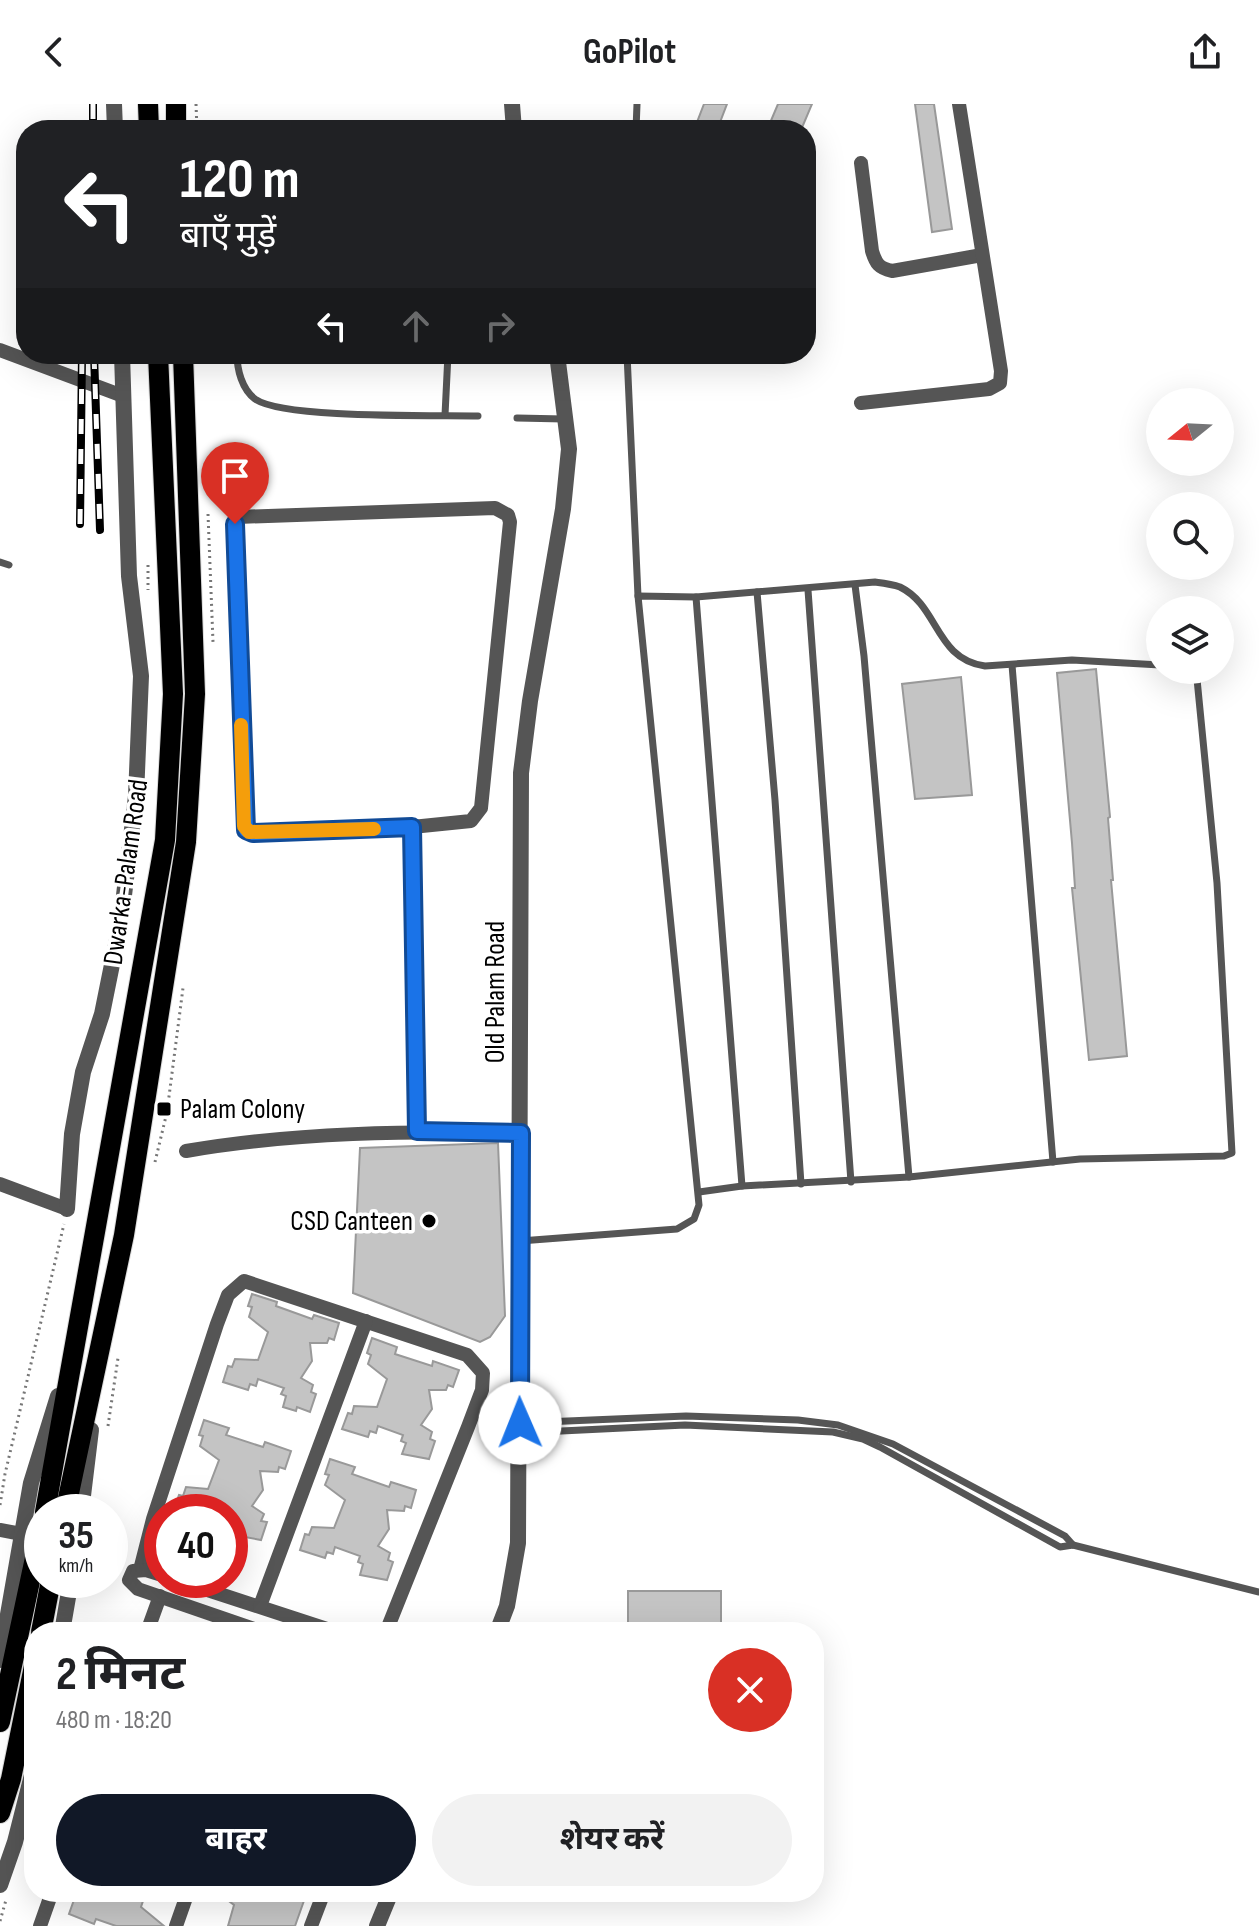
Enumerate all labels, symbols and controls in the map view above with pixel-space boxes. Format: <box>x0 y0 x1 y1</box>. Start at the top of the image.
icon: back <box>32 30 76 74</box>
icon: share <box>1183 30 1227 74</box>
text: GoPilot <box>583 31 676 74</box>
text: 120 m <box>180 147 300 214</box>
icon: left <box>48 152 152 256</box>
text: बाएँ मुड़ें <box>180 215 276 258</box>
icon: left <box>310 304 354 348</box>
icon: ahead <box>394 304 438 348</box>
icon: right <box>478 304 522 348</box>
north arrow <box>1146 388 1234 476</box>
map controls <box>1146 388 1234 684</box>
pin <box>201 442 269 524</box>
icon: arrive <box>213 454 257 498</box>
button: search <box>1146 492 1234 580</box>
button: layers <box>1146 596 1234 684</box>
street label: Dwarka-Palam Road <box>97 777 155 967</box>
street label: Old Palam Road <box>479 921 512 1063</box>
place label: Palam Colony <box>180 1093 305 1126</box>
marker: Palam Colony <box>155 1100 173 1118</box>
place label: CSD Canteen <box>290 1205 413 1238</box>
marker: CSD Canteen <box>420 1212 438 1230</box>
position arrow <box>478 1381 562 1465</box>
speed limit sign: 40 <box>144 1494 248 1598</box>
text: 35 <box>58 1512 94 1560</box>
text: km/h <box>59 1554 93 1578</box>
text: 2 मिनट <box>56 1646 185 1703</box>
button: close <box>708 1648 792 1732</box>
text: 480 m · 18:20 <box>56 1705 172 1736</box>
button: बाहर <box>56 1794 416 1886</box>
button: शेयर करें <box>432 1794 792 1886</box>

